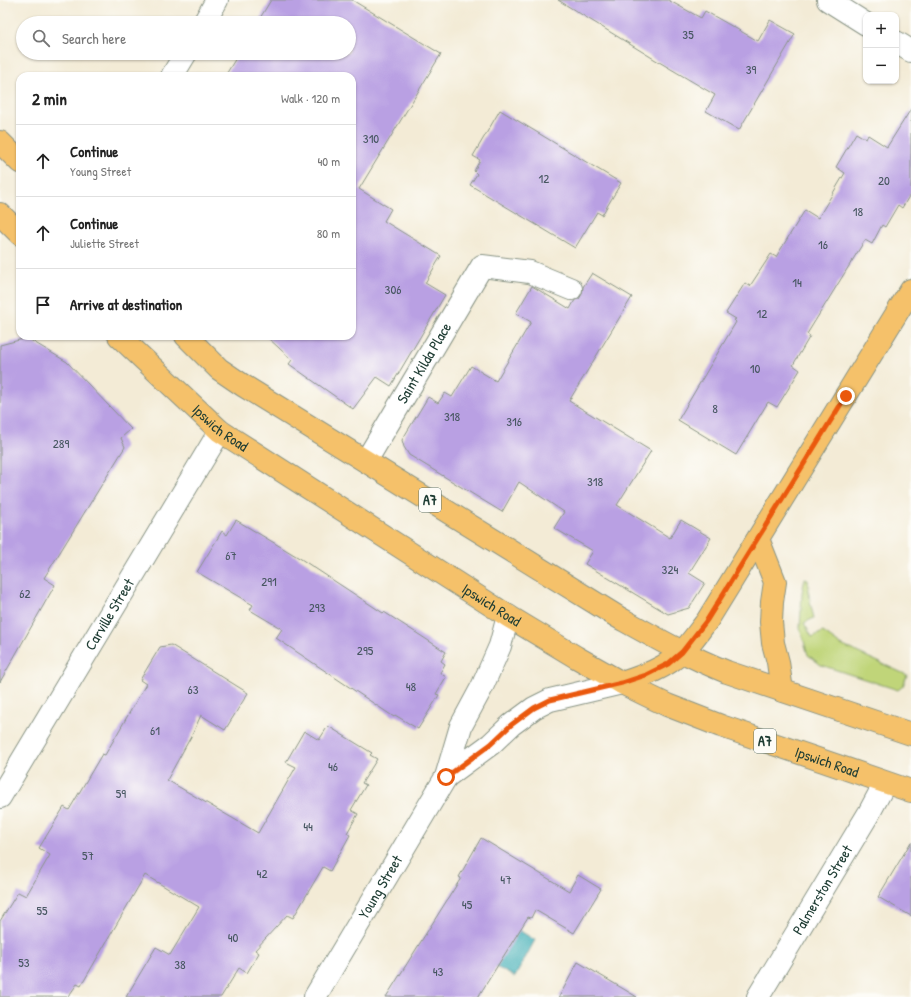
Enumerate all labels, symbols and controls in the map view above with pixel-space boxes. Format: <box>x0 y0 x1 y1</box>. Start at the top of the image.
map controls <box>863 12 899 84</box>
button: + <box>863 12 899 48</box>
search box <box>16 16 356 60</box>
house number: 35 <box>682 25 694 43</box>
icon: search <box>30 27 52 49</box>
text: Search here <box>62 28 126 49</box>
button: − <box>863 48 899 84</box>
house number: 39 <box>746 60 757 78</box>
text: 2 min <box>32 87 67 110</box>
text: Walk · 120 m <box>281 89 340 107</box>
house number: 310 <box>363 129 379 147</box>
text: Continue <box>70 141 118 162</box>
icon: ahead <box>32 150 54 172</box>
text: 40 m <box>317 152 340 170</box>
text: Young Street <box>70 162 131 180</box>
house number: 12 <box>539 169 549 187</box>
house number: 20 <box>878 171 890 189</box>
house number: 18 <box>853 202 864 220</box>
text: Continue <box>70 213 118 234</box>
icon: ahead <box>32 222 54 244</box>
text: 80 m <box>317 224 340 242</box>
text: Juliette Street <box>70 234 139 252</box>
house number: 16 <box>818 235 828 253</box>
house number: 14 <box>792 273 802 291</box>
house number: 306 <box>385 280 401 298</box>
icon: arrive <box>32 294 54 316</box>
text: Arrive at destination <box>70 294 182 315</box>
house number: 12 <box>757 304 767 322</box>
street label: Saint Kilda Place <box>392 318 456 407</box>
house number: 10 <box>750 359 760 377</box>
route end <box>837 387 855 405</box>
street label: Ipswich Road <box>188 399 253 457</box>
house number: 8 <box>712 399 718 417</box>
house number: 318 <box>444 407 460 425</box>
house number: 316 <box>506 412 522 430</box>
house number: 289 <box>53 434 69 452</box>
house number: 318 <box>587 472 603 490</box>
road number: A7 <box>419 488 441 512</box>
house number: 67 <box>225 546 237 564</box>
house number: 324 <box>662 560 679 578</box>
house number: 291 <box>261 572 277 590</box>
street label: Carville Street <box>80 574 139 654</box>
street label: Ipswich Road <box>458 578 525 631</box>
house number: 62 <box>19 584 31 602</box>
house number: 293 <box>309 598 326 616</box>
house number: 295 <box>357 641 374 659</box>
house number: 48 <box>406 677 417 695</box>
house number: 63 <box>187 680 199 698</box>
house number: 61 <box>150 721 160 739</box>
road number: A7 <box>754 729 776 753</box>
street label: Ipswich Road <box>792 741 862 782</box>
house number: 46 <box>328 757 338 775</box>
route start <box>437 768 455 786</box>
house number: 59 <box>116 784 126 802</box>
house number: 44 <box>303 817 313 835</box>
street label: Palmerston Street <box>787 840 858 939</box>
house number: 57 <box>82 846 94 864</box>
street label: Young Street <box>353 850 408 922</box>
house number: 42 <box>257 864 267 882</box>
house number: 47 <box>500 870 512 888</box>
house number: 45 <box>462 895 473 913</box>
house number: 55 <box>37 901 48 919</box>
house number: 40 <box>228 928 239 946</box>
house number: 53 <box>18 953 30 971</box>
house number: 38 <box>174 955 186 973</box>
house number: 43 <box>433 962 444 980</box>

